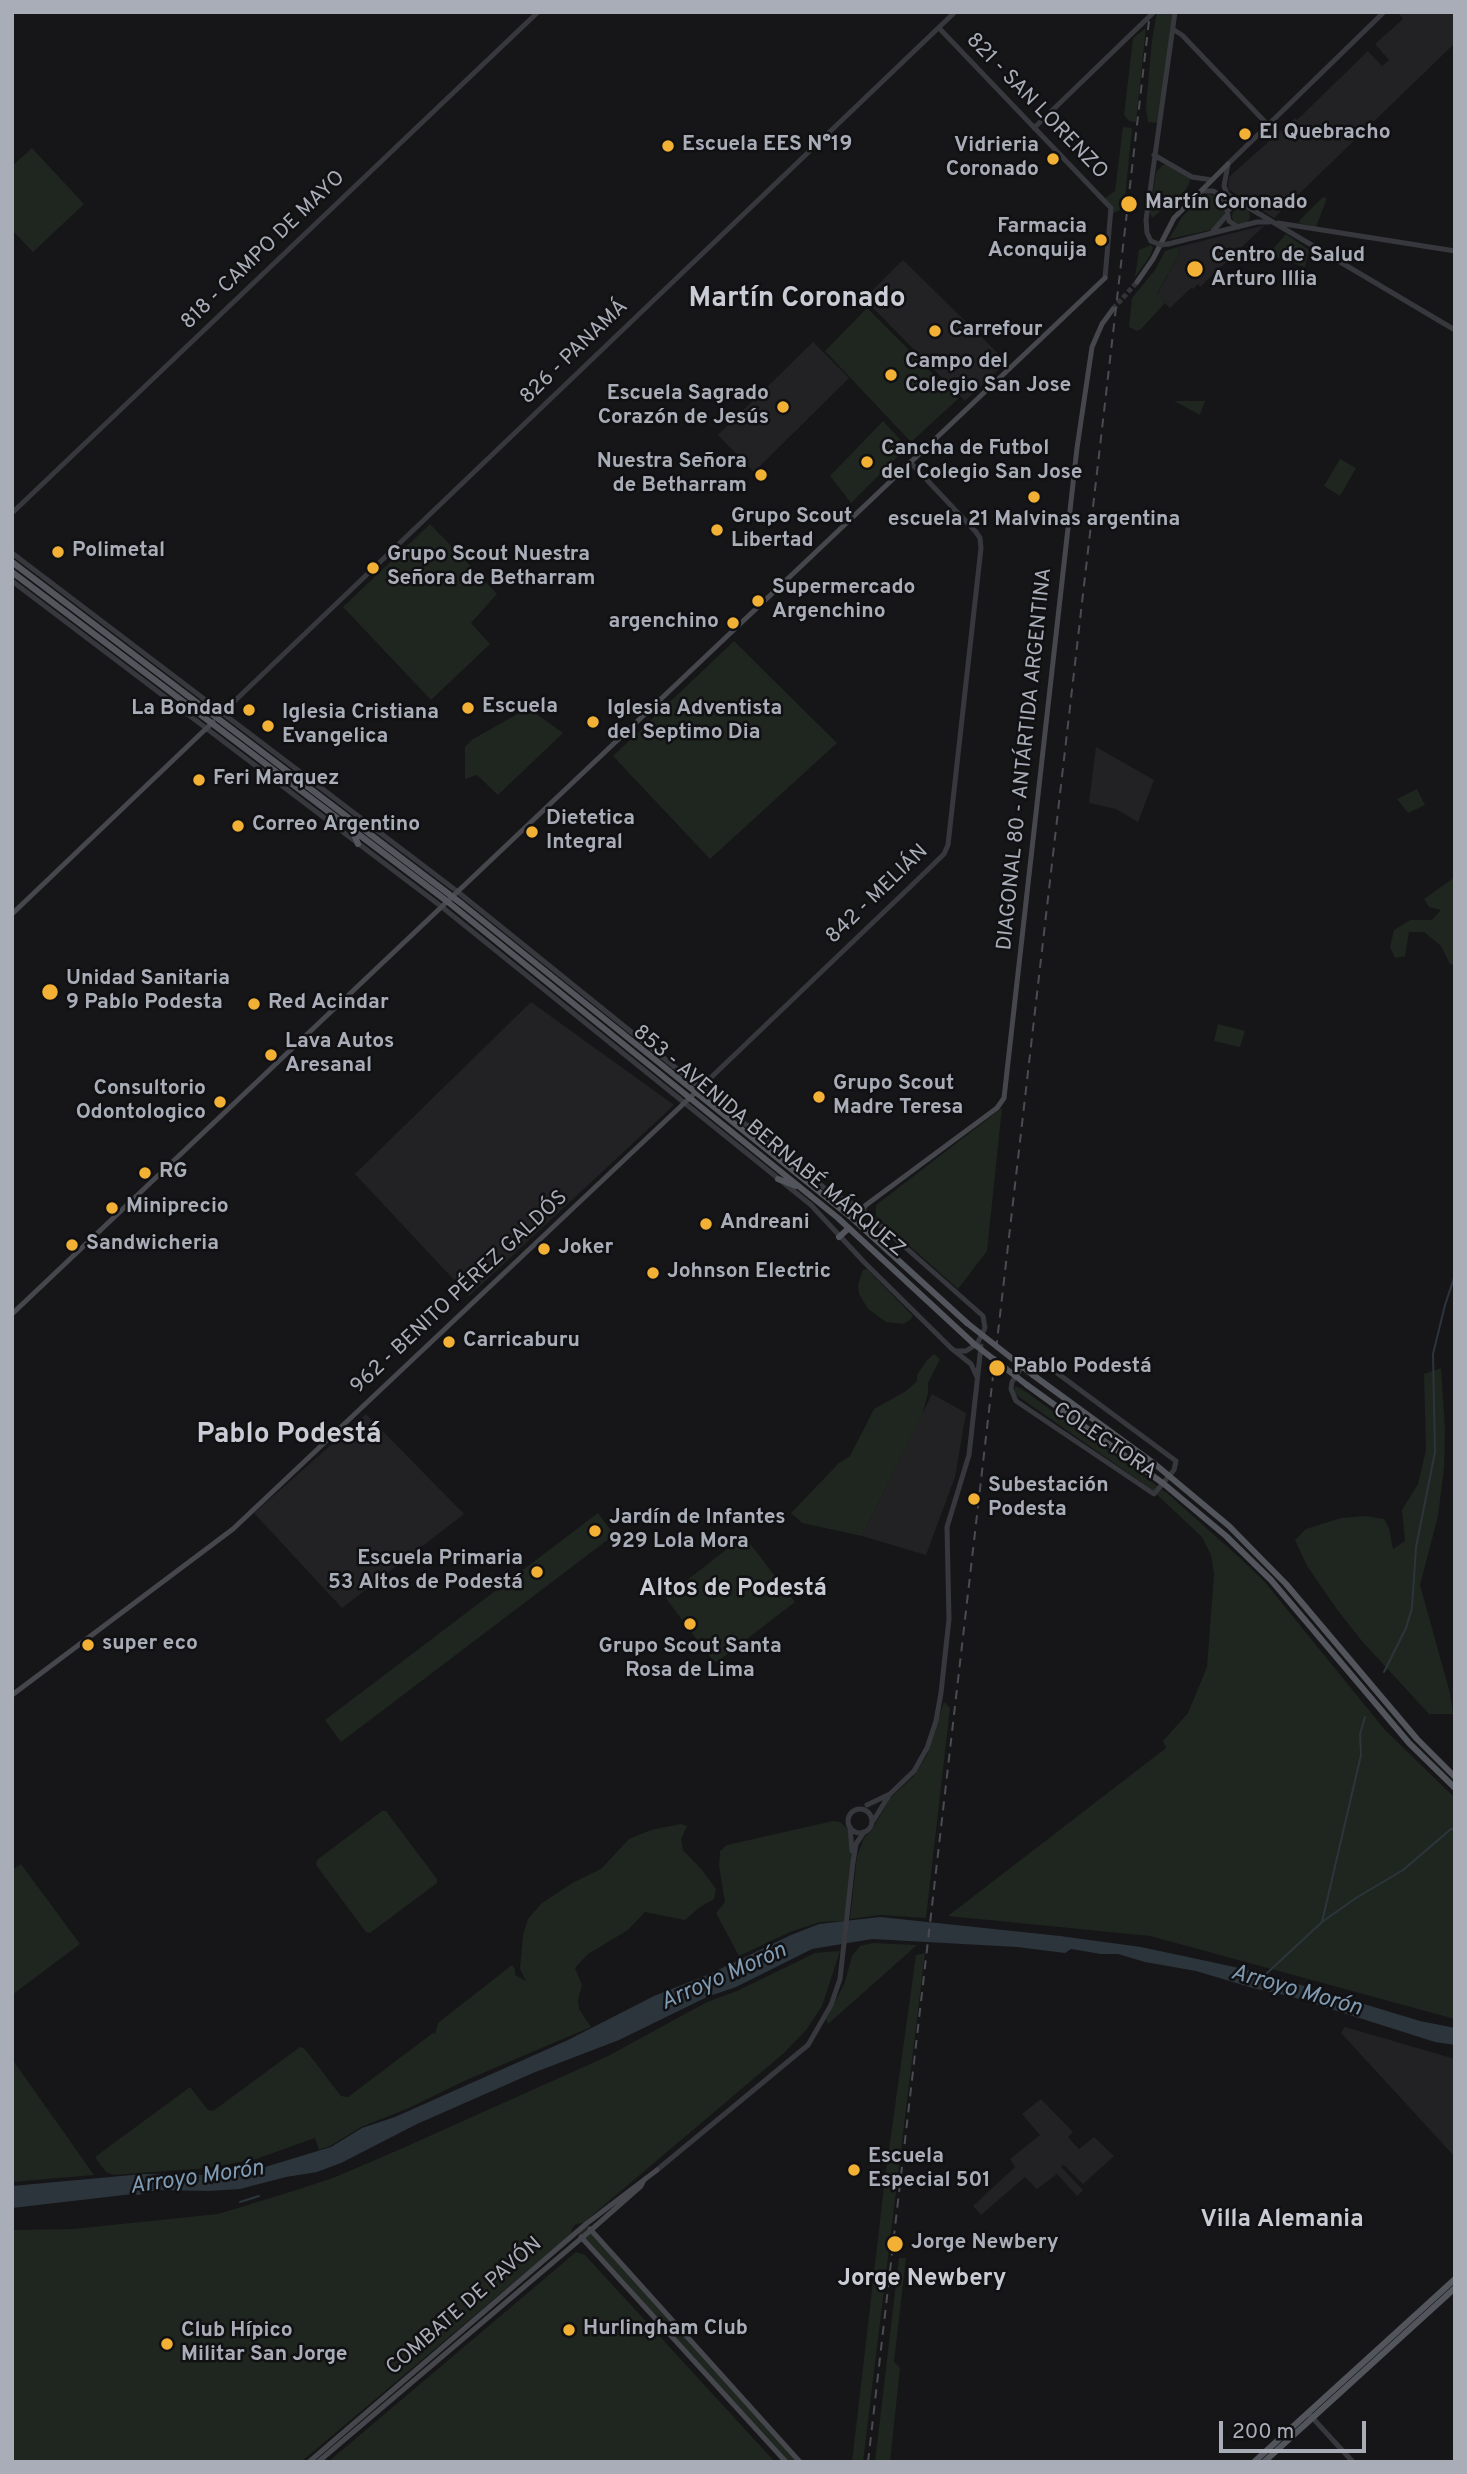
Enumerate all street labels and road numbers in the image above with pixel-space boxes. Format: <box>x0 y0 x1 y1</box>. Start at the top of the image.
street label: 821 - SAN LORENZO <box>960 29 1112 185</box>
street label: 818 - CAMPO DE MAYO <box>177 166 351 336</box>
street label: 826 - PANAMÁ <box>516 295 634 411</box>
street label: DIAGONAL 80 - ANTÁRTIDA ARGENTINA <box>993 566 1059 952</box>
street label: 842 - MELIÁN <box>822 840 934 950</box>
street label: 853 - AVENIDA BERNABÉ MÁRQUEZ <box>627 1021 909 1263</box>
street label: 962 - BENITO PÉREZ GALDÓS <box>346 1186 574 1400</box>
street label: COLECTORA <box>1047 1398 1161 1486</box>
street label: COMBATE DE PAVÓN <box>382 2233 548 2381</box>

